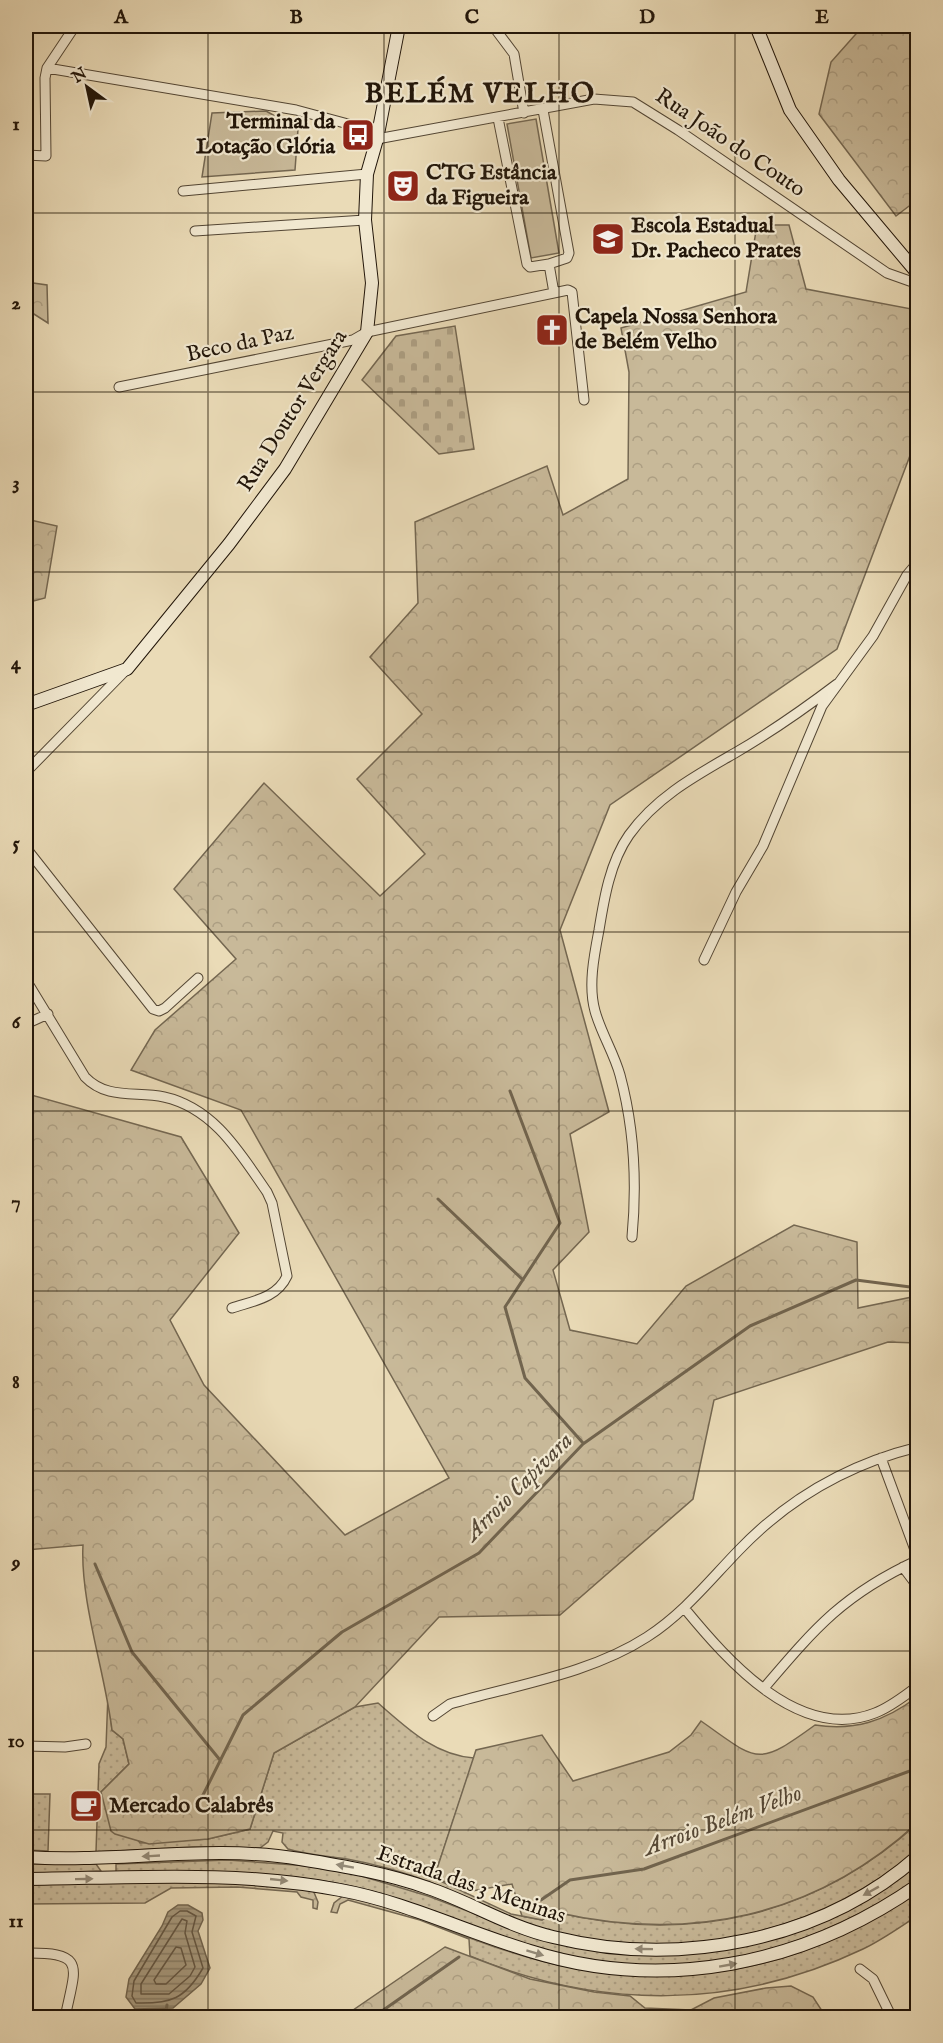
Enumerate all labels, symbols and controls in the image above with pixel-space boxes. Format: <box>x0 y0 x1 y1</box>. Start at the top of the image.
text: A <box>113 5 129 30</box>
text: B <box>289 5 303 30</box>
text: C <box>465 5 479 30</box>
text: D <box>639 5 655 30</box>
text: E <box>815 5 829 30</box>
north arrow <box>57 57 117 117</box>
text: N <box>68 64 91 89</box>
district label: BELÉM VELHO <box>365 76 595 112</box>
street label: Rua João do Couto <box>649 82 811 204</box>
place label: Terminal da Lotação Glória <box>196 108 335 161</box>
text: 1 <box>12 112 20 137</box>
bus stop icon: Terminal da Lotação Glória <box>340 117 376 153</box>
place label: CTG Estância da Figueira <box>426 159 557 212</box>
theatre icon: CTG Estância da Figueira <box>385 168 421 204</box>
place label: Escola Estadual Dr. Pacheco Prates <box>631 212 801 265</box>
school or university icon: Escola Estadual Dr. Pacheco Prates <box>590 221 626 257</box>
text: 2 <box>11 291 21 316</box>
place label: Capela Nossa Senhora de Belém Velho <box>575 303 777 356</box>
church icon: Capela Nossa Senhora de Belém Velho <box>534 312 570 348</box>
street label: Beco da Paz <box>184 319 296 369</box>
street label: Rua Doutor Vergara <box>232 324 354 497</box>
text: 3 <box>12 471 20 496</box>
text: 4 <box>11 651 22 676</box>
text: 5 <box>12 831 20 856</box>
text: 6 <box>12 1010 22 1035</box>
text: 7 <box>11 1190 21 1215</box>
text: 8 <box>12 1370 20 1395</box>
water label: Arroio Capivara <box>456 1426 580 1550</box>
text: 9 <box>11 1550 21 1575</box>
text: 10 <box>7 1729 25 1754</box>
water label: Arroio Belém Velho <box>637 1778 806 1865</box>
cafe icon: Mercado Calabrês <box>68 1788 104 1824</box>
place label: Mercado Calabrês <box>109 1792 274 1820</box>
street label: Estrada das 3 Meninas <box>373 1840 569 1930</box>
one-way arrow <box>141 1852 160 1861</box>
one-way arrow <box>335 1862 354 1871</box>
one-way arrow <box>74 1874 93 1884</box>
one-way arrow <box>269 1875 288 1885</box>
one-way arrow <box>862 1886 879 1896</box>
text: 11 <box>9 1909 23 1934</box>
one-way arrow <box>635 1945 654 1954</box>
one-way arrow <box>526 1949 544 1958</box>
one-way arrow <box>719 1960 738 1969</box>

